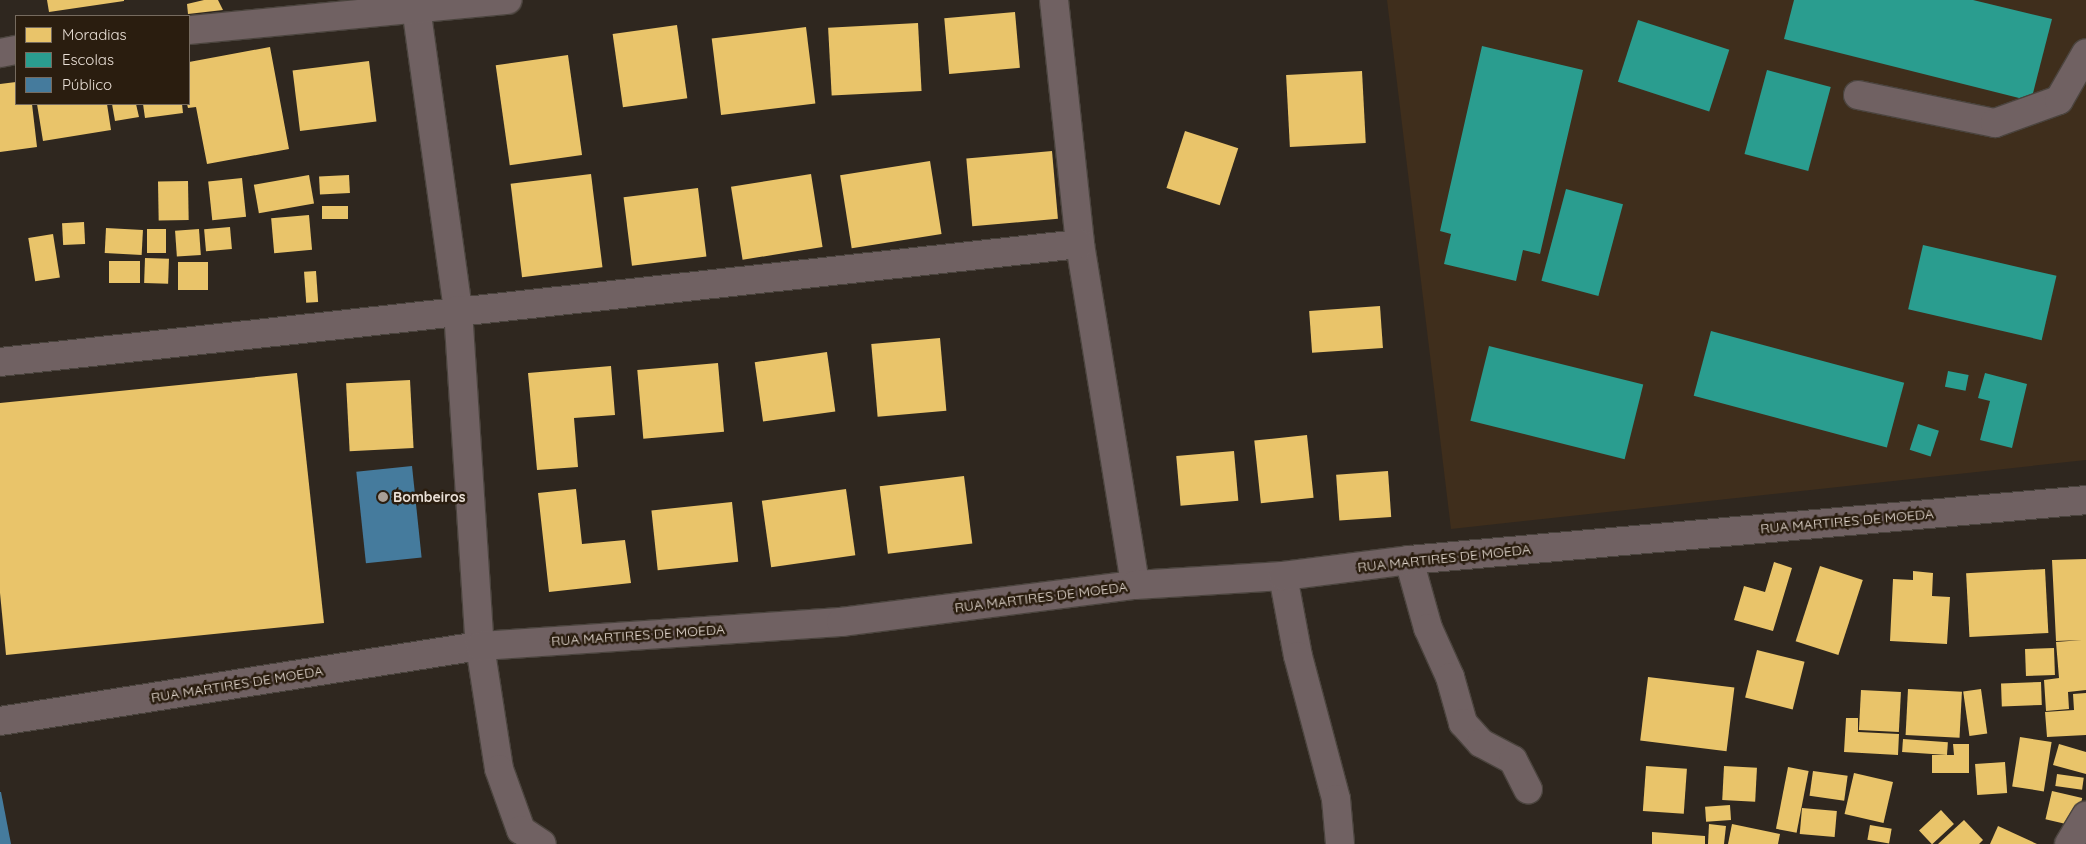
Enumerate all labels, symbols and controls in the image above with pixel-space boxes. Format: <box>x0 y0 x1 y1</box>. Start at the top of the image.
legend <box>15 15 190 105</box>
text: Moradias <box>62 25 127 44</box>
text: Escolas <box>62 50 114 69</box>
text: Público <box>62 75 112 94</box>
place label: Bombeiros <box>393 489 465 505</box>
marker: Bombeiros <box>377 491 389 503</box>
street label: RUA MARTIRES DE MOEDA <box>1760 505 1934 537</box>
street label: RUA MARTIRES DE MOEDA <box>1357 541 1531 575</box>
street label: RUA MARTIRES DE MOEDA <box>954 578 1128 616</box>
street label: RUA MARTIRES DE MOEDA <box>551 621 725 649</box>
street label: RUA MARTIRES DE MOEDA <box>150 662 324 706</box>

